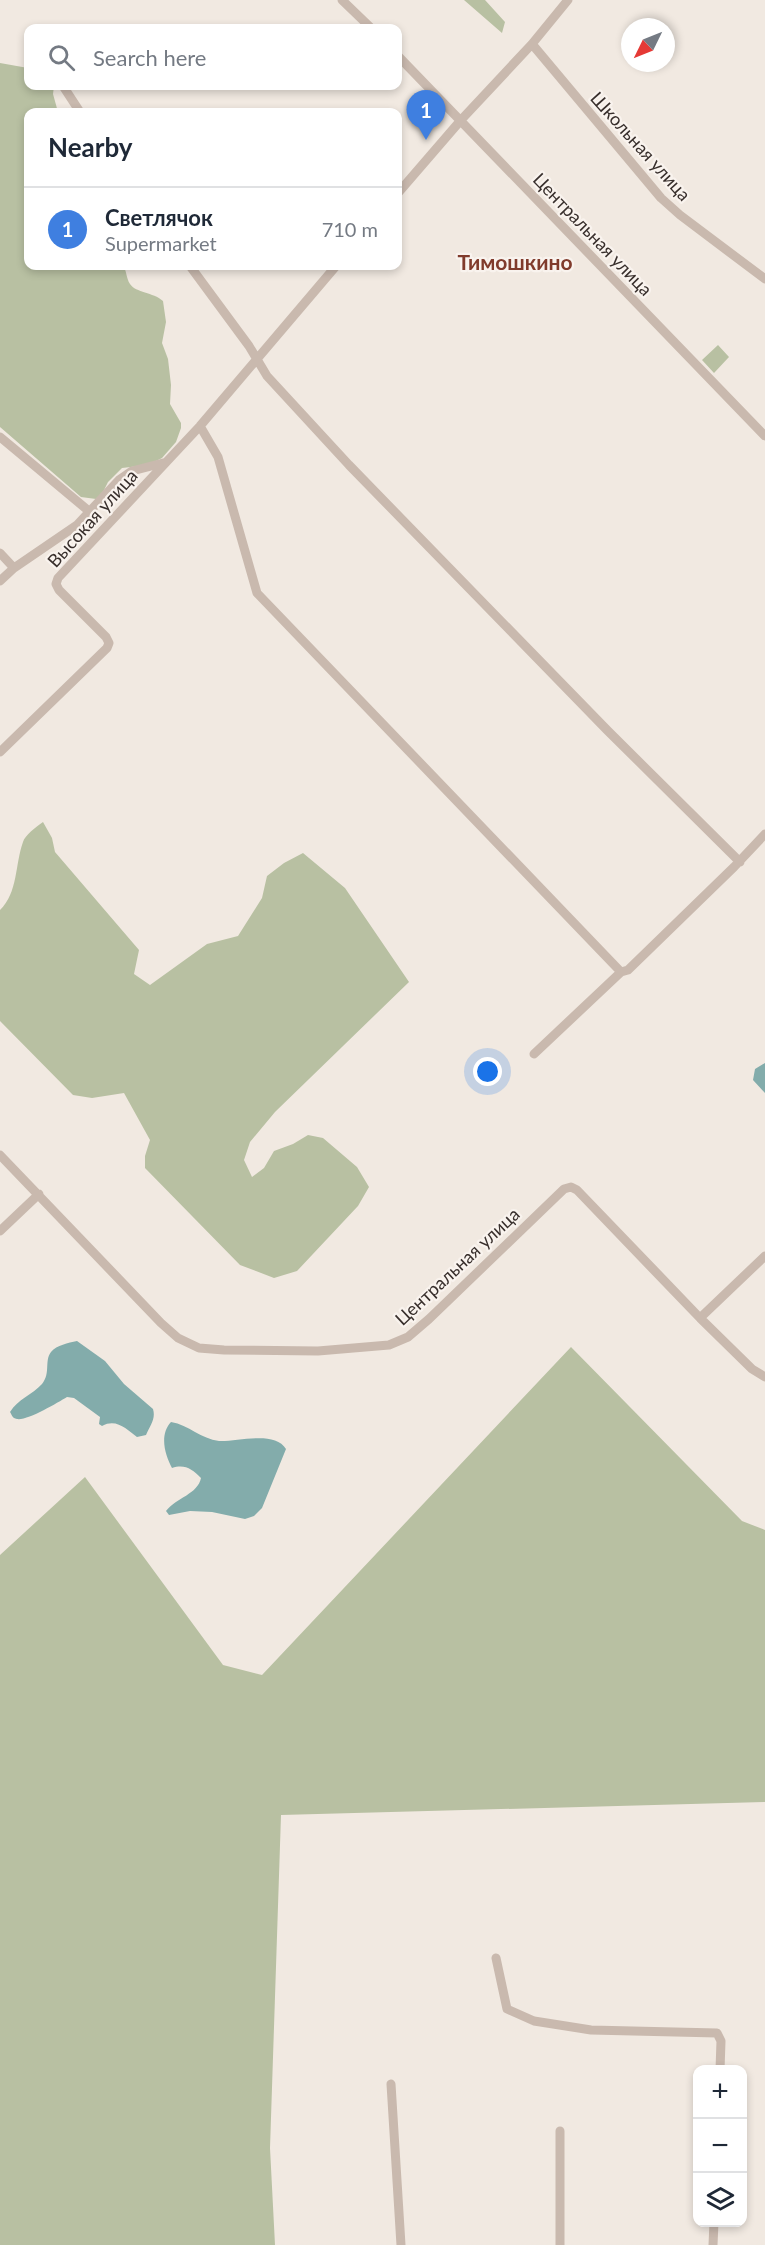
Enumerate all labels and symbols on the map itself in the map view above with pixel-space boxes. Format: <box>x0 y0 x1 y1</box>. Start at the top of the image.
north arrow <box>621 18 675 72</box>
street label: Школьная улица <box>586 87 696 205</box>
pin: 1 <box>406 90 446 140</box>
street label: Центральная улица <box>529 168 657 300</box>
district label: Тимошкино <box>458 249 572 274</box>
street label: Высокая улица <box>42 465 142 571</box>
your location <box>473 1057 502 1086</box>
street label: Центральная улица <box>390 1203 524 1329</box>

